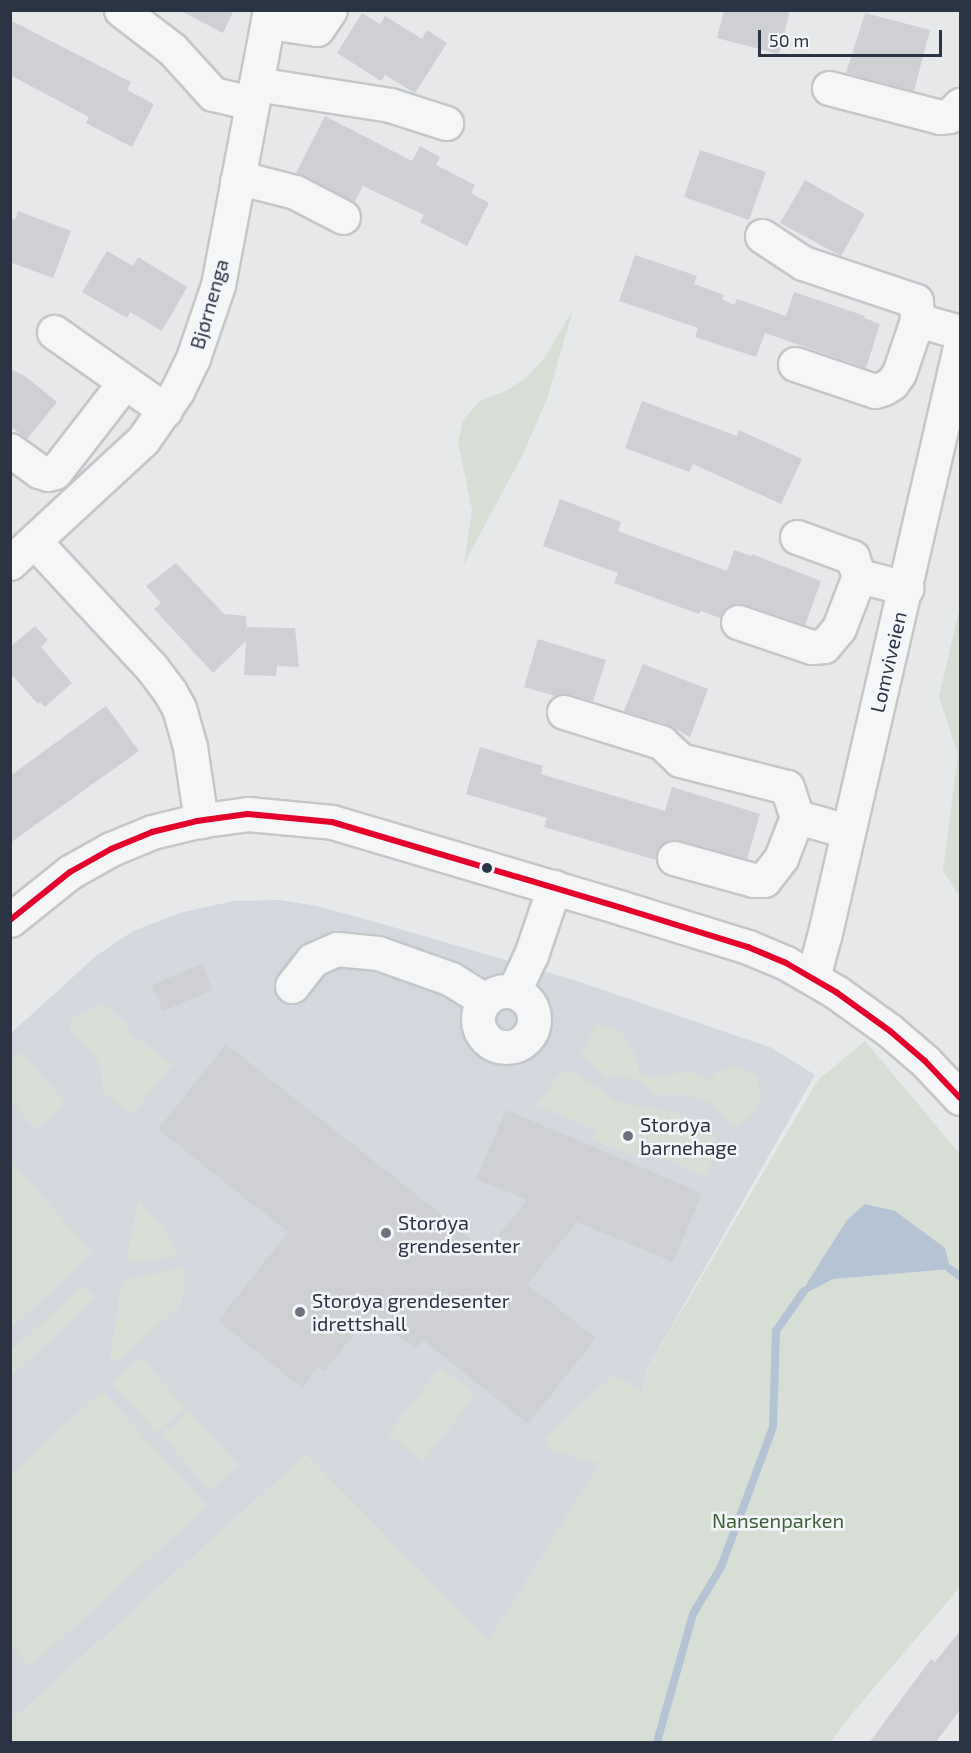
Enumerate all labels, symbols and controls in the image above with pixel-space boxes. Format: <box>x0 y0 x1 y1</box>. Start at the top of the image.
scale bar <box>761 18 946 56</box>
text: 50 m <box>769 29 809 51</box>
street label: Bjørnenga <box>185 256 233 352</box>
street label: Lomviveien <box>865 609 911 715</box>
unlabelled marker <box>481 862 493 874</box>
place label: Storøya barnehage <box>640 1112 737 1159</box>
marker: Storøya barnehage <box>621 1129 635 1143</box>
place label: Storøya grendesenter <box>398 1210 520 1257</box>
marker: Storøya grendesenter <box>379 1226 393 1240</box>
place label: Storøya grendesenter idrettshall <box>312 1288 510 1335</box>
marker: Storøya grendesenter idrettshall <box>293 1305 307 1319</box>
park label: Nansenparken <box>712 1508 844 1532</box>

